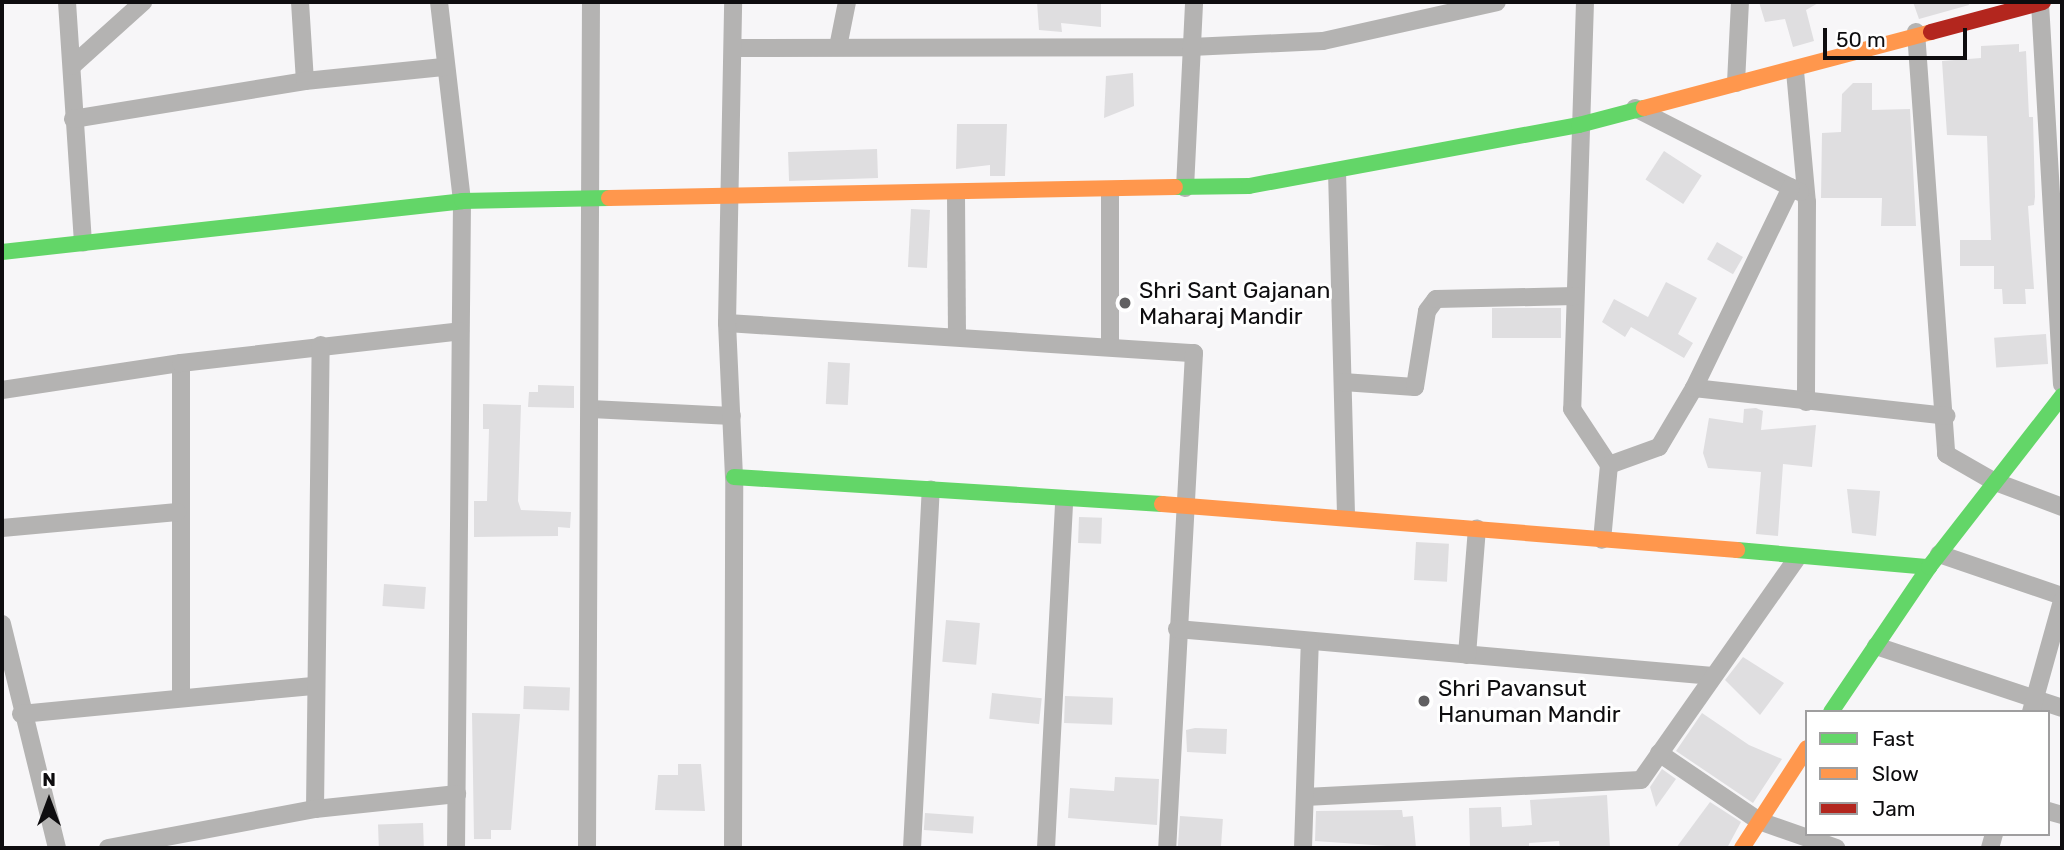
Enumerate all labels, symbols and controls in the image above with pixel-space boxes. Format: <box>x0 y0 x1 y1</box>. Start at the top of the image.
scale bar <box>1826 14 1969 58</box>
text: 50 m <box>1836 27 1886 52</box>
place label: Shri Sant Gajanan Maharaj Mandir <box>1139 276 1330 330</box>
marker: Shri Sant Gajanan Maharaj Mandir <box>1117 295 1133 311</box>
place label: Shri Pavansut Hanuman Mandir <box>1438 674 1621 728</box>
marker: Shri Pavansut Hanuman Mandir <box>1416 693 1432 709</box>
legend <box>1805 710 2050 836</box>
text: Fast <box>1872 726 1914 751</box>
text: Slow <box>1872 761 1919 786</box>
north arrow <box>14 766 84 836</box>
text: N <box>42 768 56 791</box>
text: Jam <box>1872 796 1916 821</box>

